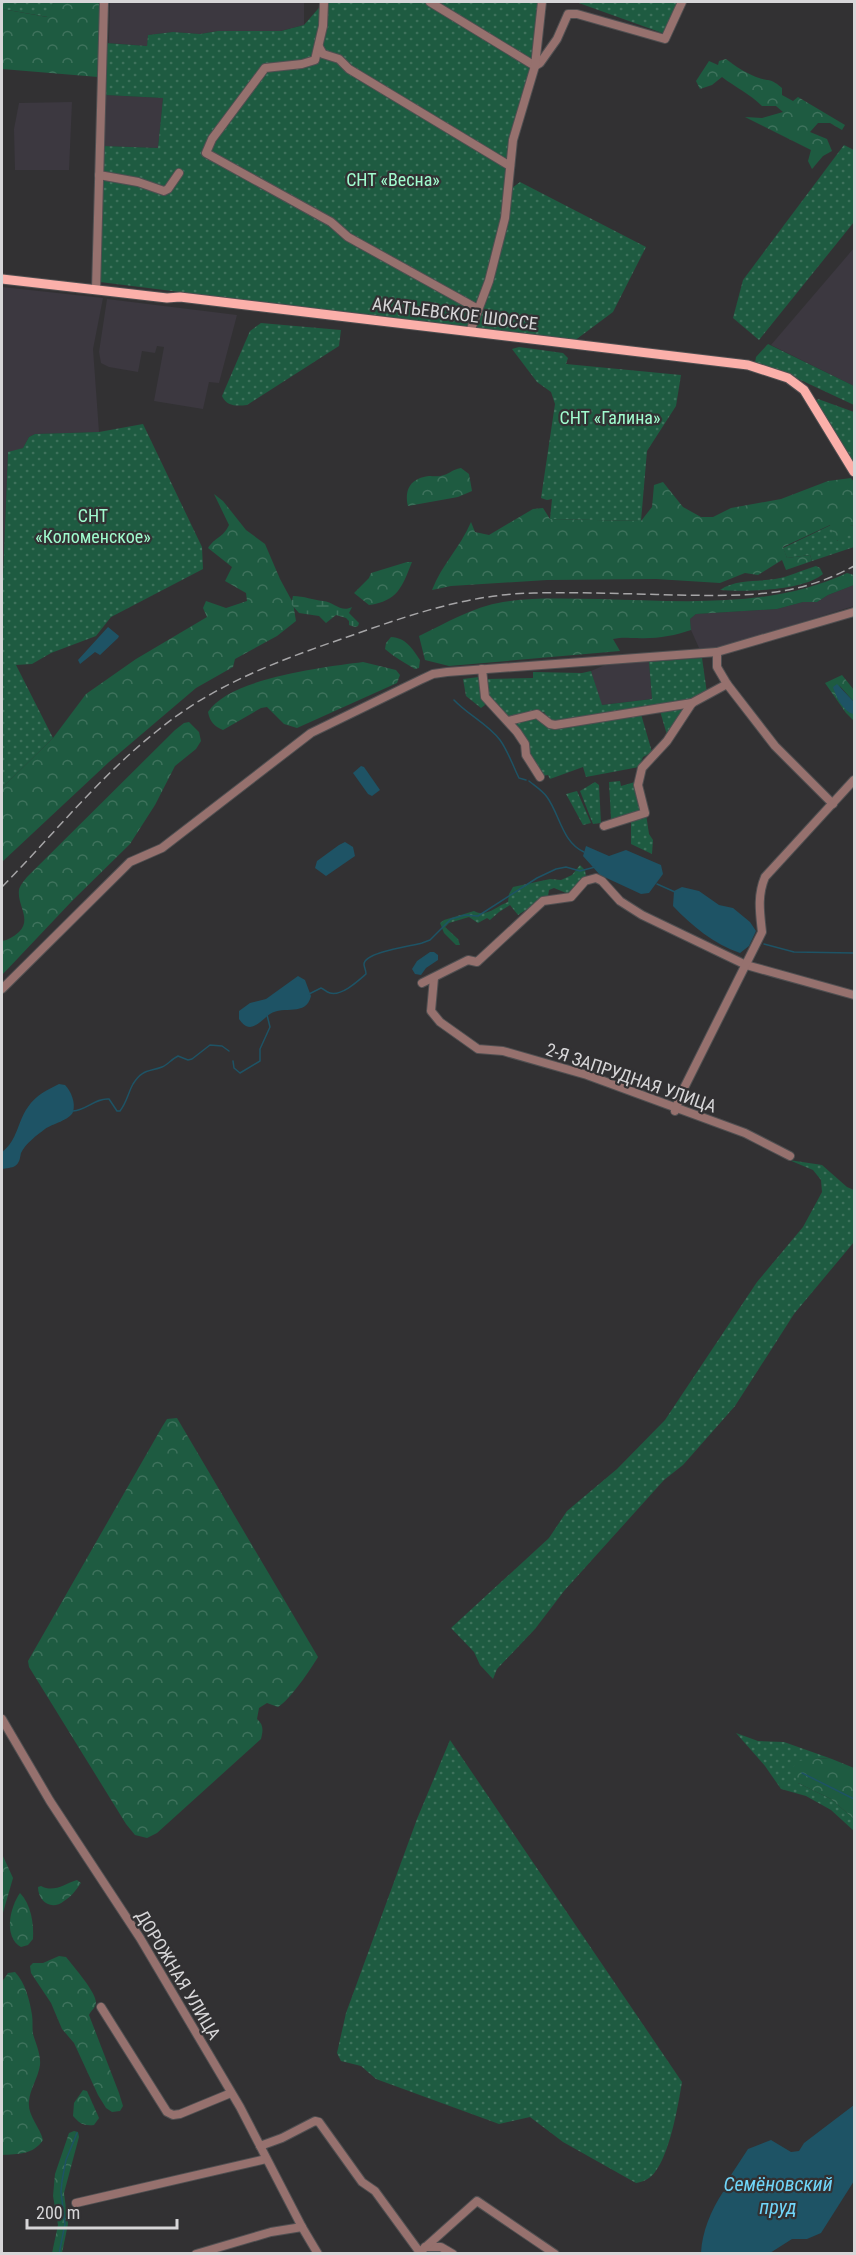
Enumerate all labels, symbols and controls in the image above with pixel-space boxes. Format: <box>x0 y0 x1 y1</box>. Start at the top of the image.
park label: СНТ «Весна» <box>346 169 440 190</box>
street label: АКАТЬЕВСКОЕ ШОССЕ <box>371 293 539 334</box>
park label: СНТ «Галина» <box>560 407 661 428</box>
park label: СНТ «Коломенское» <box>35 505 151 547</box>
street label: 2-Я ЗАПРУДНАЯ УЛИЦА <box>543 1038 720 1117</box>
street label: ДОРОЖНАЯ УЛИЦА <box>132 1906 226 2044</box>
water label: Семёновский пруд <box>723 2172 833 2219</box>
scale bar <box>27 2192 177 2230</box>
text: 200 m <box>36 2202 80 2223</box>

